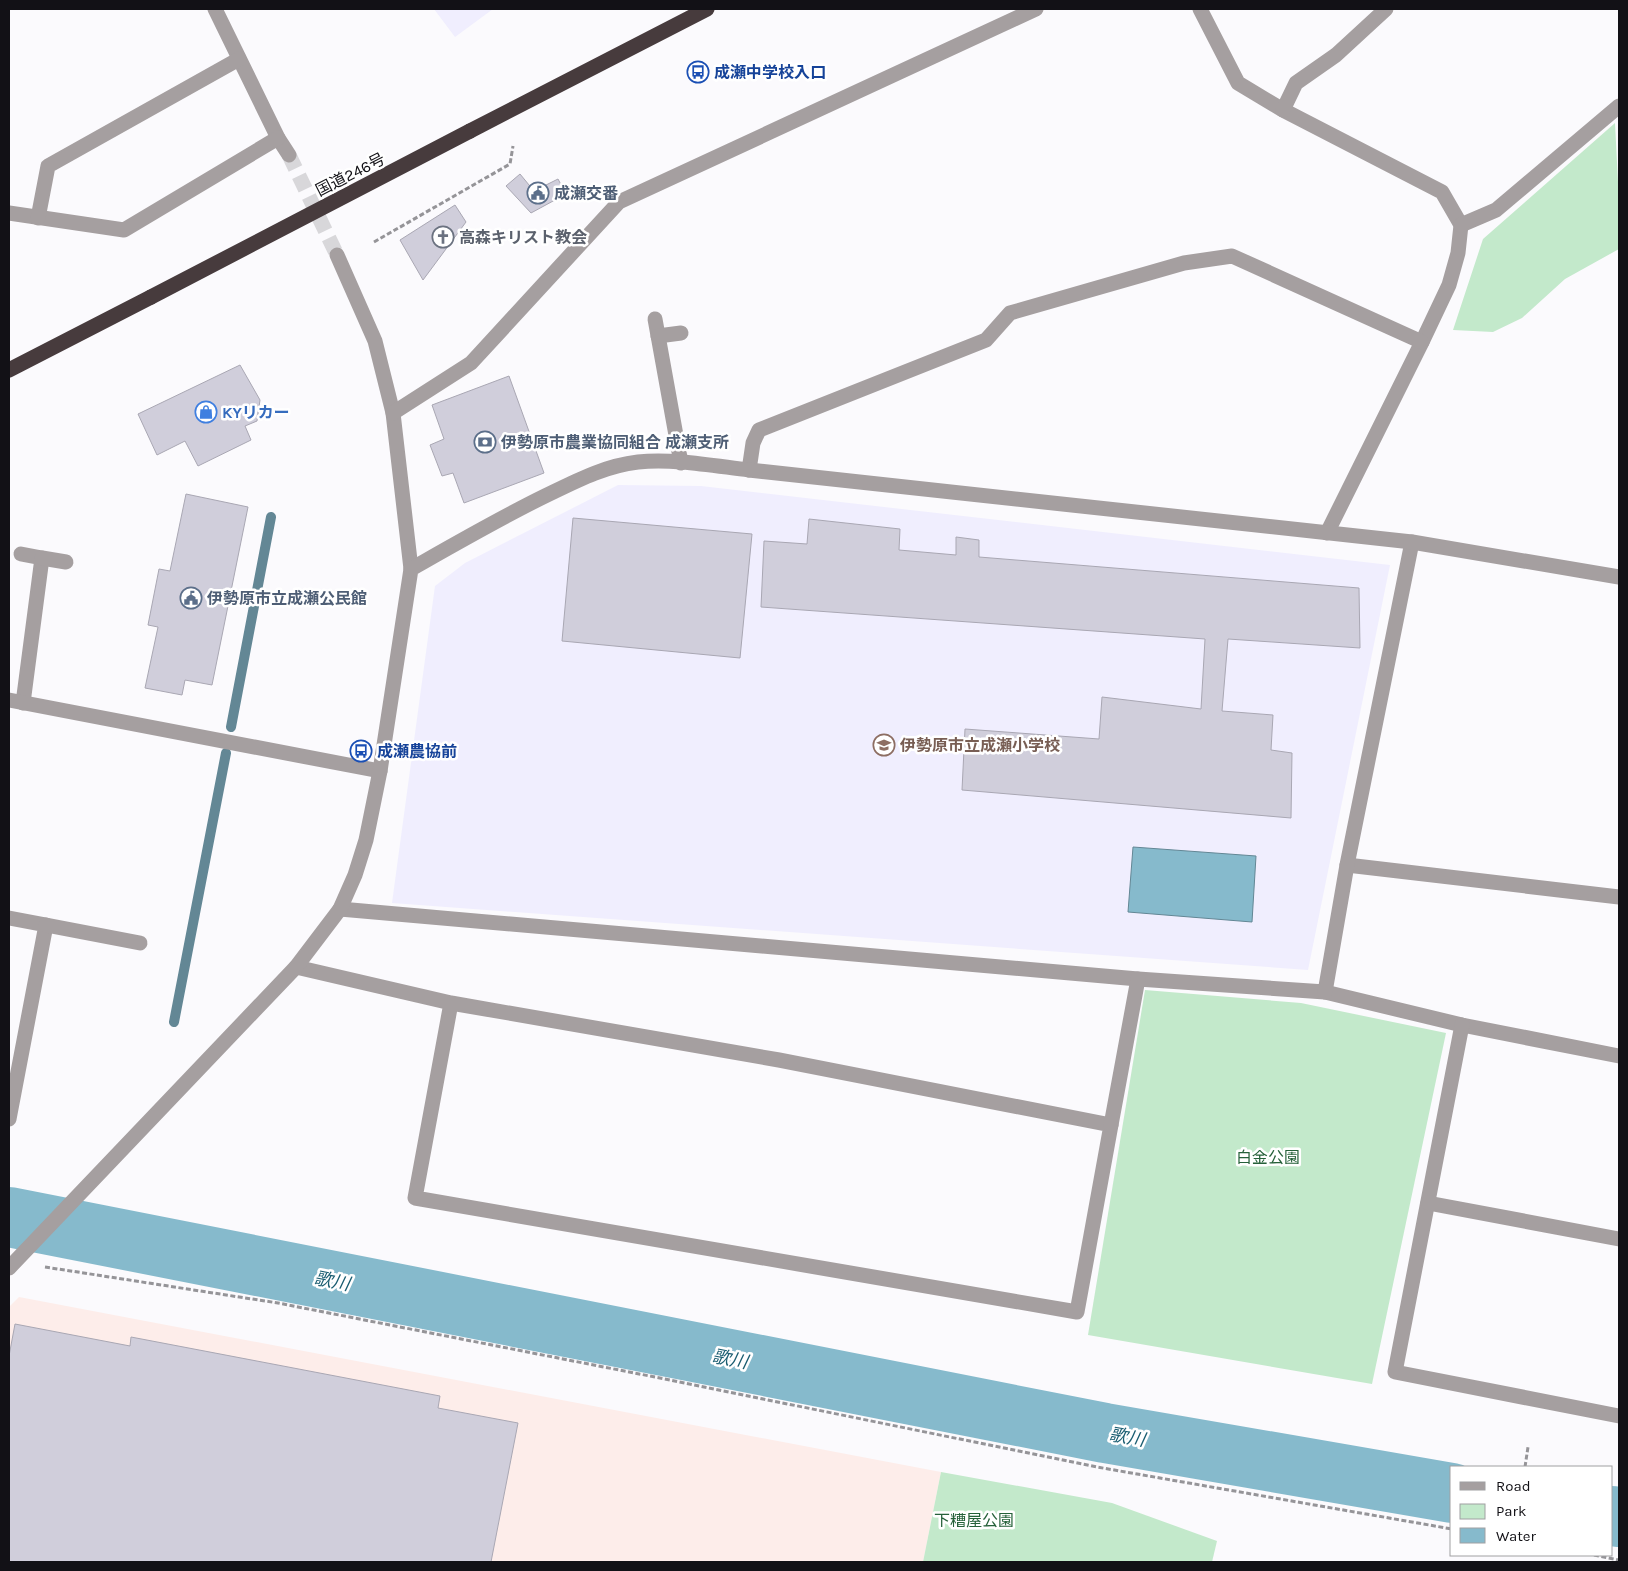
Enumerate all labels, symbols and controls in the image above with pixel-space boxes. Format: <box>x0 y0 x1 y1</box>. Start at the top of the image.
bus stop icon: 成瀬中学校入口 <box>686 60 710 84</box>
place label: 成瀬中学校入口 <box>714 63 826 82</box>
street label: 国道246号 <box>312 149 388 200</box>
public building icon: 成瀬交番 <box>526 181 550 205</box>
place label: 成瀬交番 <box>554 184 618 203</box>
church icon: 高森キリスト教会 <box>431 225 455 249</box>
place label: 高森キリスト教会 <box>459 228 587 247</box>
shop icon: KYリカー <box>194 400 218 424</box>
place label: KYリカー <box>222 403 290 422</box>
bank icon: 伊勢原市農業協同組合 成瀬支所 <box>473 430 497 454</box>
place label: 伊勢原市農業協同組合 成瀬支所 <box>500 433 729 452</box>
public building icon: 伊勢原市立成瀬公民館 <box>179 586 203 610</box>
place label: 伊勢原市立成瀬公民館 <box>206 589 367 608</box>
school or university icon: 伊勢原市立成瀬小学校 <box>872 733 896 757</box>
place label: 伊勢原市立成瀬小学校 <box>899 736 1060 755</box>
bus stop icon: 成瀬農協前 <box>349 739 373 763</box>
place label: 成瀬農協前 <box>377 742 457 761</box>
park label: 白金公園 <box>1236 1148 1300 1167</box>
water label: 歌川 <box>312 1267 354 1296</box>
water label: 歌川 <box>710 1345 752 1374</box>
water label: 歌川 <box>1107 1423 1149 1451</box>
legend <box>1450 1466 1613 1556</box>
text: Road <box>1496 1477 1531 1495</box>
text: Park <box>1496 1502 1526 1520</box>
park label: 下糟屋公園 <box>934 1511 1014 1530</box>
text: Water <box>1496 1527 1537 1545</box>

